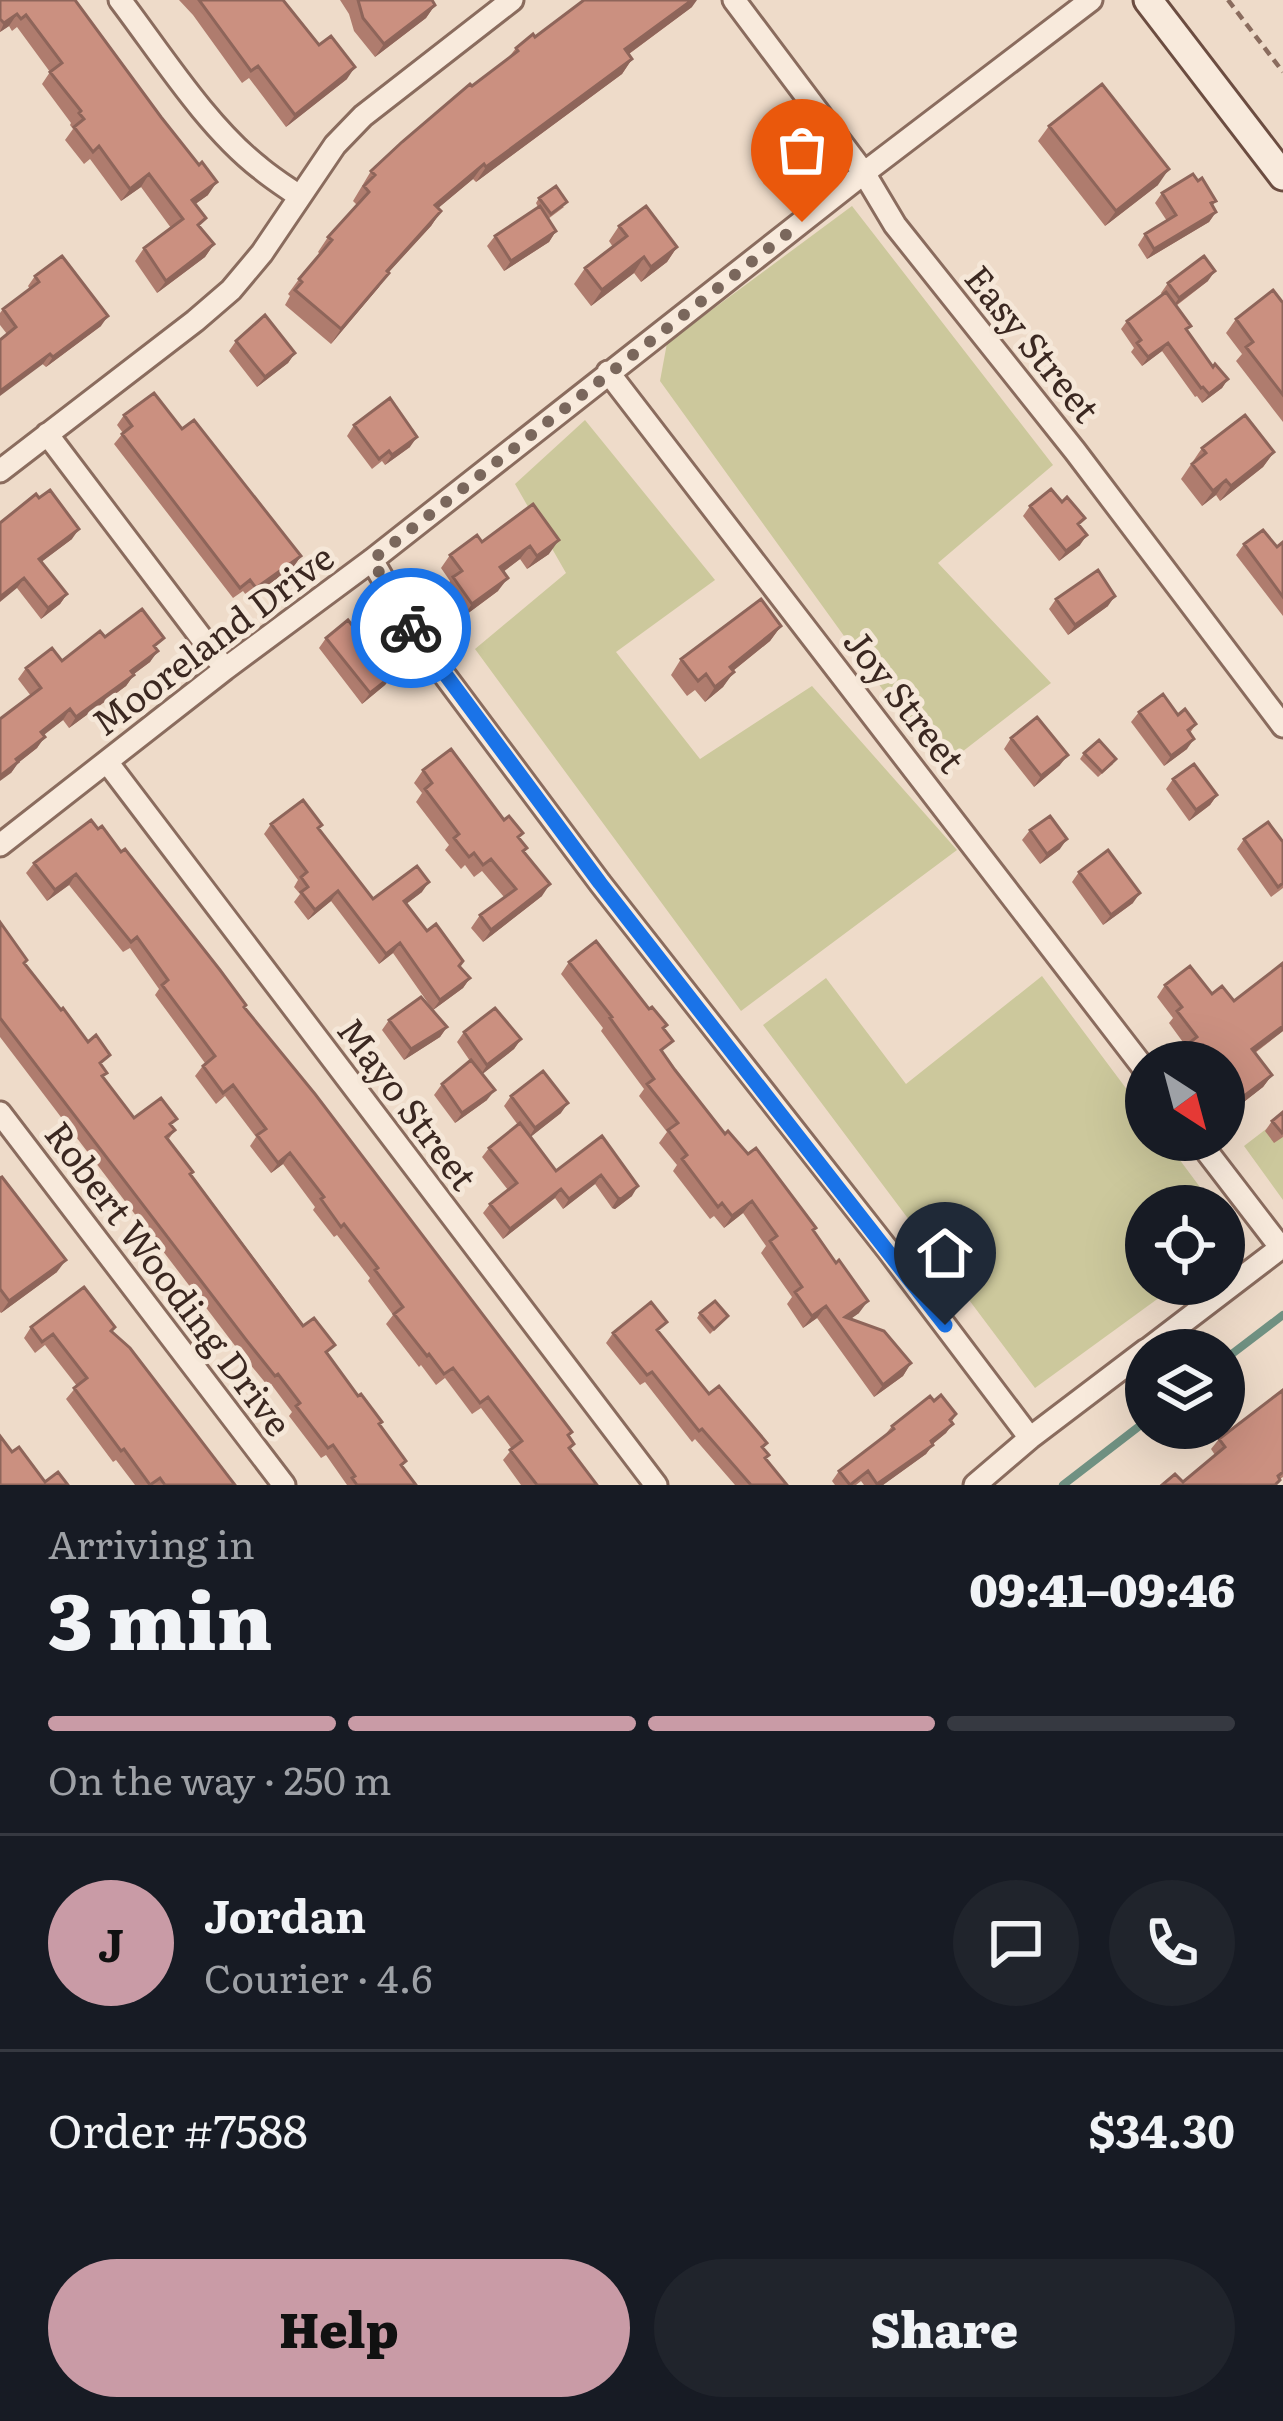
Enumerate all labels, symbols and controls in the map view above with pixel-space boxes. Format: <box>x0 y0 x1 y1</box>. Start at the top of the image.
pin <box>751 99 853 222</box>
icon: bag <box>769 117 835 183</box>
street label: Easy Street <box>954 252 1114 433</box>
street label: Mooreland Drive <box>80 529 343 747</box>
courier <box>351 568 471 688</box>
icon: bike <box>378 595 444 661</box>
street label: Joy Street <box>833 616 979 783</box>
street label: Mayo Street <box>326 1005 492 1200</box>
north arrow <box>1125 1041 1245 1161</box>
map controls <box>1125 1041 1245 1449</box>
street label: Robert Wooding Drive <box>34 1109 306 1446</box>
button: locate <box>1125 1185 1245 1305</box>
pin <box>894 1202 996 1325</box>
icon: home <box>912 1220 978 1286</box>
button: layers <box>1125 1329 1245 1449</box>
text: Arriving in <box>48 1513 255 1571</box>
text: 09:41–09:46 <box>969 1554 1235 1621</box>
text: 3 min <box>48 1558 272 1674</box>
text: On the way · 250 m <box>48 1749 391 1807</box>
text: Jordan <box>204 1880 366 1947</box>
button: chat <box>953 1880 1079 2006</box>
button: phone <box>1109 1880 1235 2006</box>
text: J <box>98 1909 124 1976</box>
text: Courier · 4.6 <box>204 1947 432 2005</box>
text: Order #7588 <box>48 2095 308 2162</box>
text: $34.30 <box>1088 2095 1235 2162</box>
button: Help <box>48 2259 630 2397</box>
button: Share <box>654 2259 1235 2397</box>

